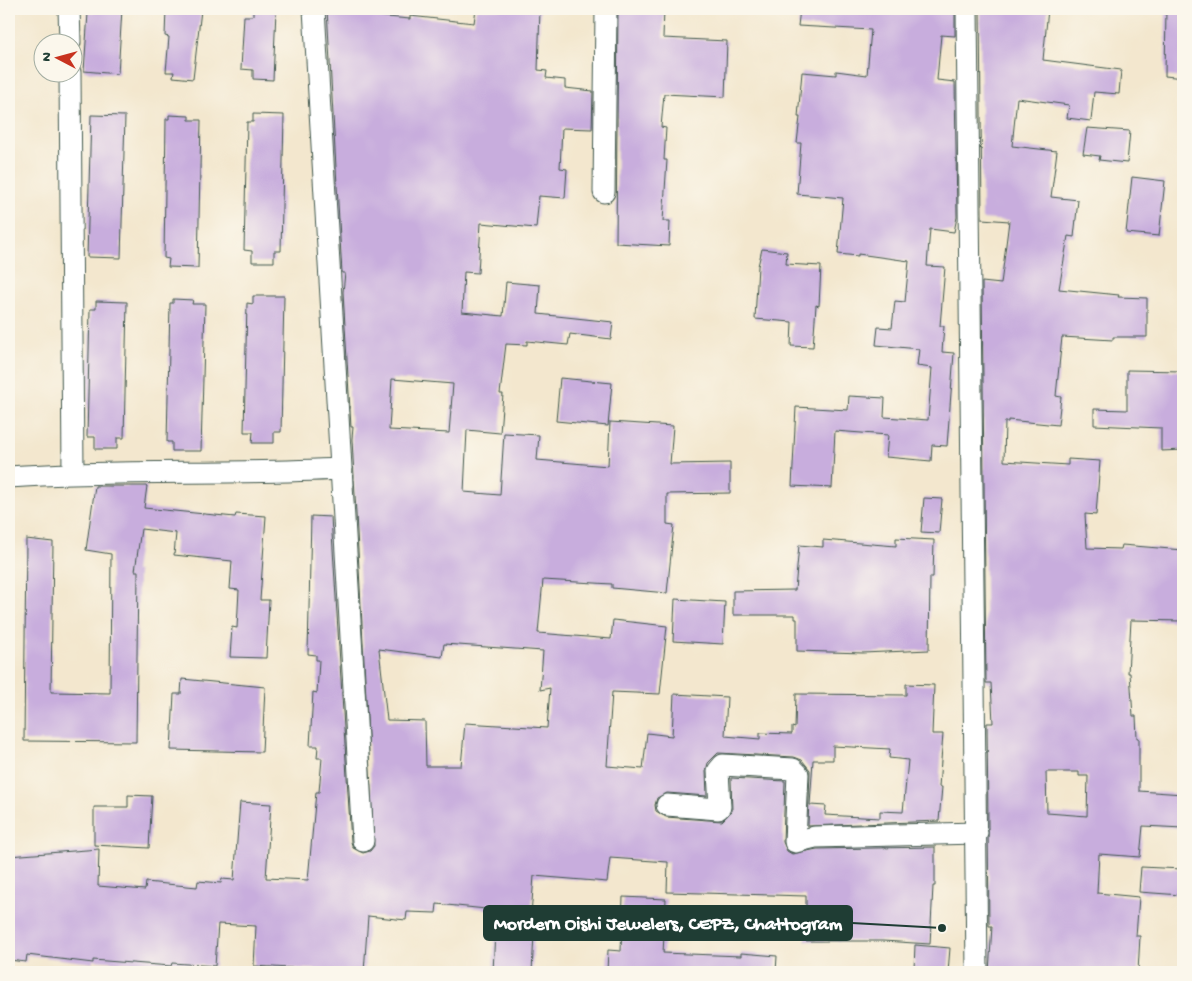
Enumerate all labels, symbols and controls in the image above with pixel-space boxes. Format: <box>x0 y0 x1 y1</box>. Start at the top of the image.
north arrow <box>32 32 82 82</box>
text: N <box>39 51 56 62</box>
callout: Mordern Oishi Jewelers, CEPZ, Chattogram <box>484 906 852 940</box>
text: Mordern Oishi Jewelers, CEPZ, Chattogram <box>494 914 843 937</box>

